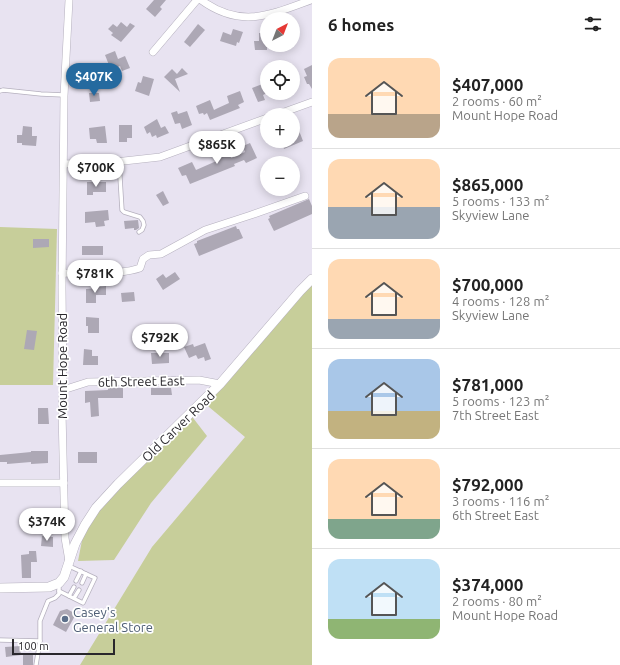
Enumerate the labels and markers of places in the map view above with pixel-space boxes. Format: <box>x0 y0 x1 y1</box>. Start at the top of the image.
pin: $407K <box>66 63 122 97</box>
pin: $865K <box>189 131 245 165</box>
pin: $700K <box>68 154 124 188</box>
pin: $781K <box>67 260 123 294</box>
pin: $792K <box>132 324 188 358</box>
pin: $374K <box>19 508 75 542</box>
place label: Casey's General Store <box>73 605 153 634</box>
marker: Casey's General Store <box>60 614 70 624</box>

